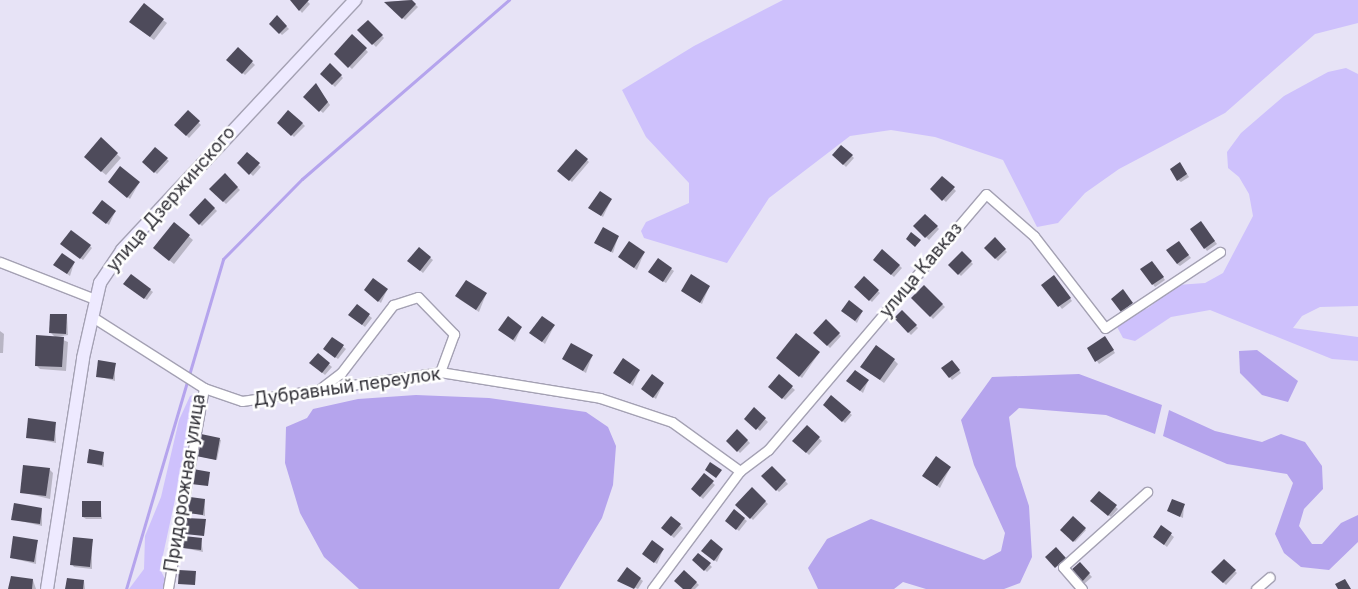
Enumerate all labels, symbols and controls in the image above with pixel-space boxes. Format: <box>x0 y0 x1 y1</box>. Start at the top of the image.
street label: улица Дзержинского <box>102 122 240 276</box>
street label: улица Кавказ <box>875 218 967 322</box>
street label: Дубравный переулок <box>252 363 442 411</box>
street label: Придорожная улица <box>160 392 210 574</box>

